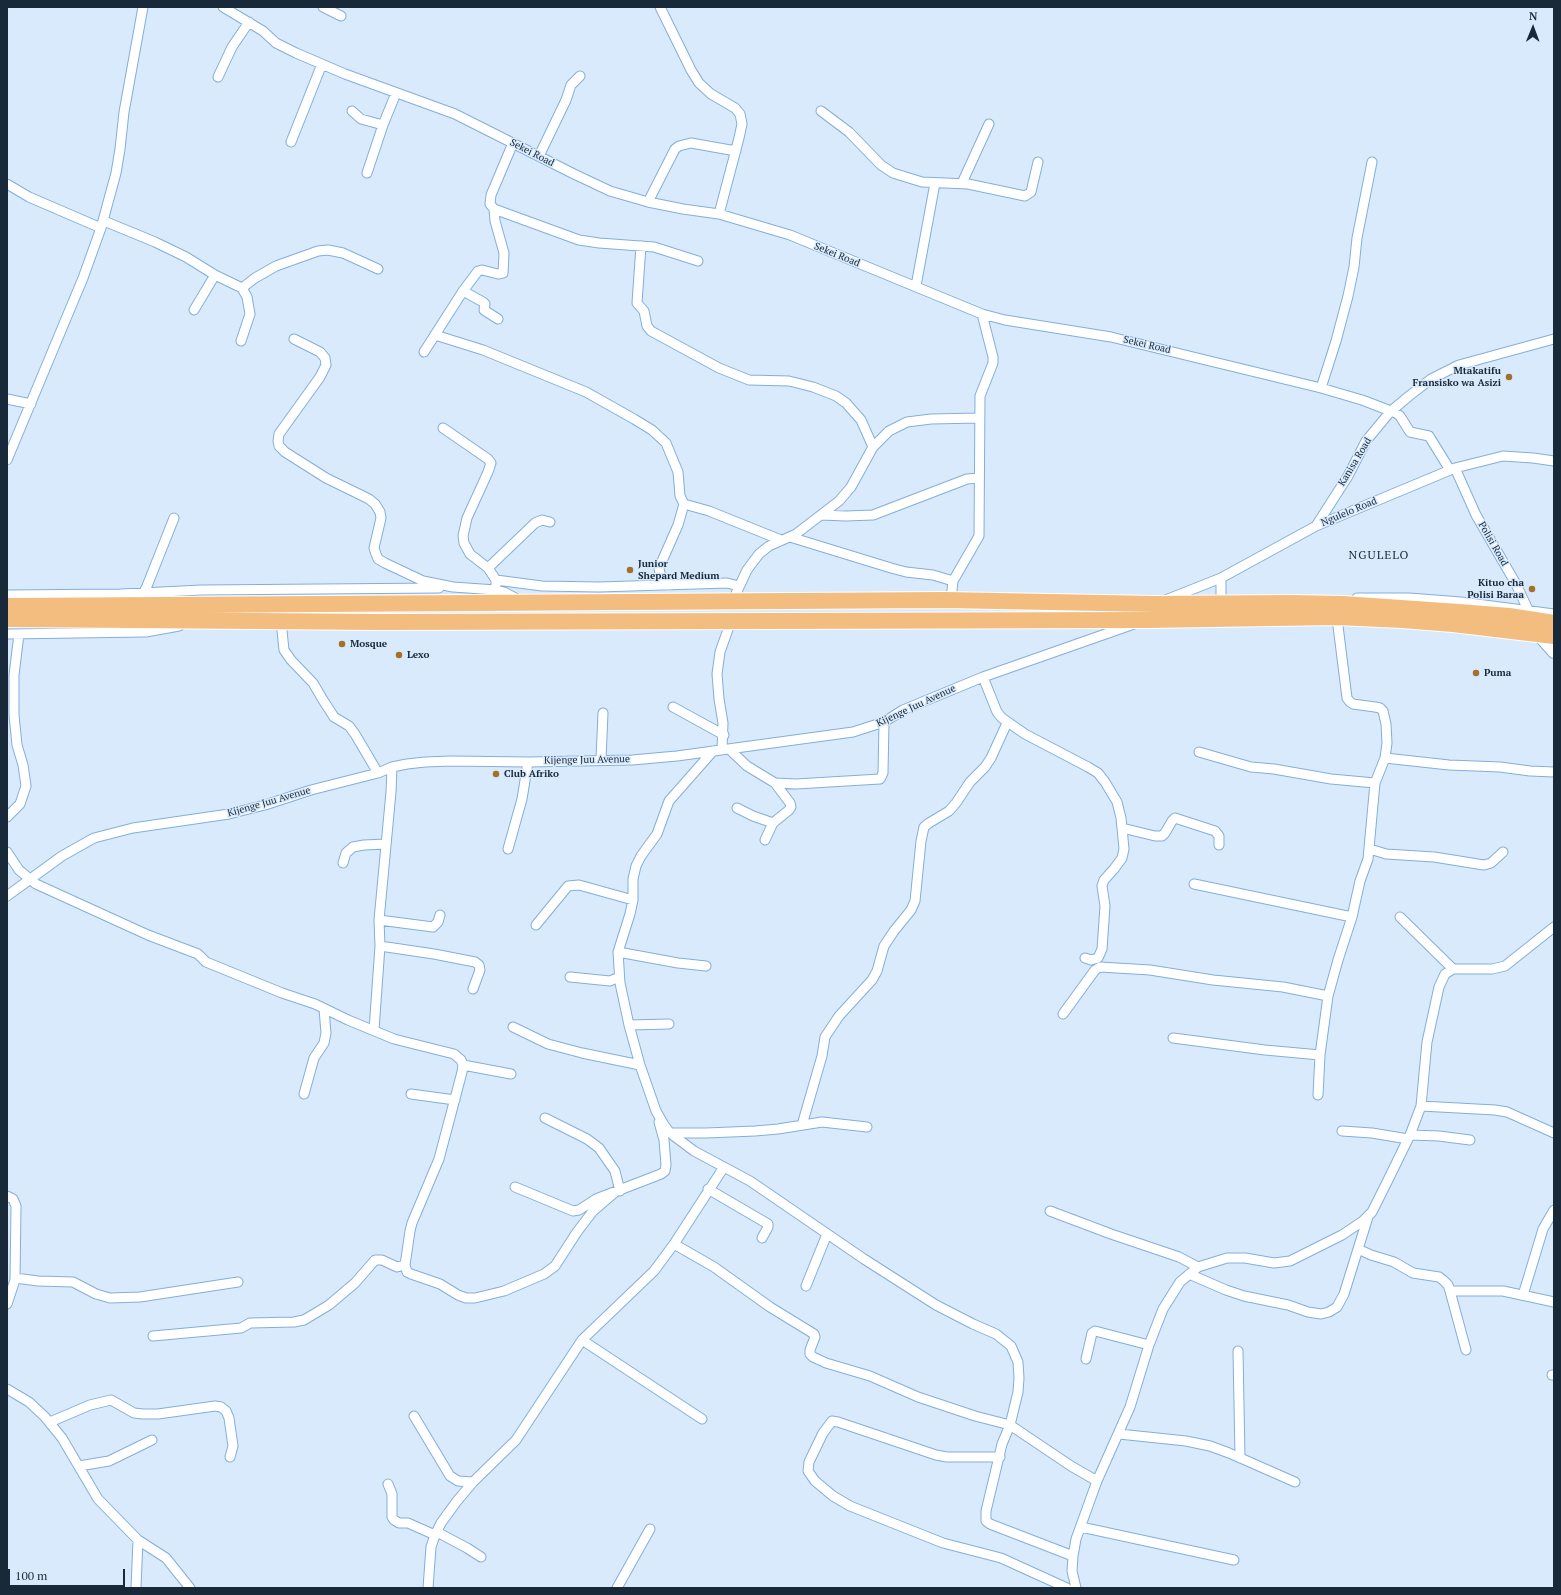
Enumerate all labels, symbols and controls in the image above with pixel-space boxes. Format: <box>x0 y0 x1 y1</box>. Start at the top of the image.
north arrow <box>1513 8 1553 48</box>
text: N <box>1529 9 1538 23</box>
street label: Sekei Road <box>508 137 556 169</box>
street label: Sekei Road <box>812 240 862 270</box>
street label: Sekei Road <box>1122 334 1172 356</box>
place label: Mtakatifu Fransisko wa Asizi <box>1413 365 1501 388</box>
marker: Mtakatifu Fransisko wa Asizi <box>1504 372 1514 382</box>
street label: Kanisa Road <box>1336 436 1374 488</box>
street label: Ngulelo Road <box>1319 495 1379 529</box>
street label: Polisi Road <box>1475 520 1511 568</box>
district label: NGULELO <box>1349 549 1409 563</box>
place label: Junior Shepard Medium <box>638 558 719 582</box>
marker: Junior Shepard Medium <box>625 565 635 575</box>
place label: Kituo cha Polisi Baraa <box>1467 577 1524 600</box>
marker: Kituo cha Polisi Baraa <box>1527 584 1537 594</box>
place label: Mosque <box>350 638 387 650</box>
marker: Mosque <box>337 639 347 649</box>
place label: Lexo <box>407 649 429 661</box>
marker: Lexo <box>394 650 404 660</box>
place label: Puma <box>1484 667 1511 679</box>
marker: Puma <box>1471 668 1481 678</box>
street label: Kijenge Juu Avenue <box>874 682 958 730</box>
street label: Kijenge Juu Avenue <box>544 753 630 767</box>
place label: Club Afriko <box>504 768 559 780</box>
marker: Club Afriko <box>491 769 501 779</box>
street label: Kijenge Juu Avenue <box>226 784 312 820</box>
scale bar <box>10 1561 127 1587</box>
text: 100 m <box>15 1568 47 1583</box>

